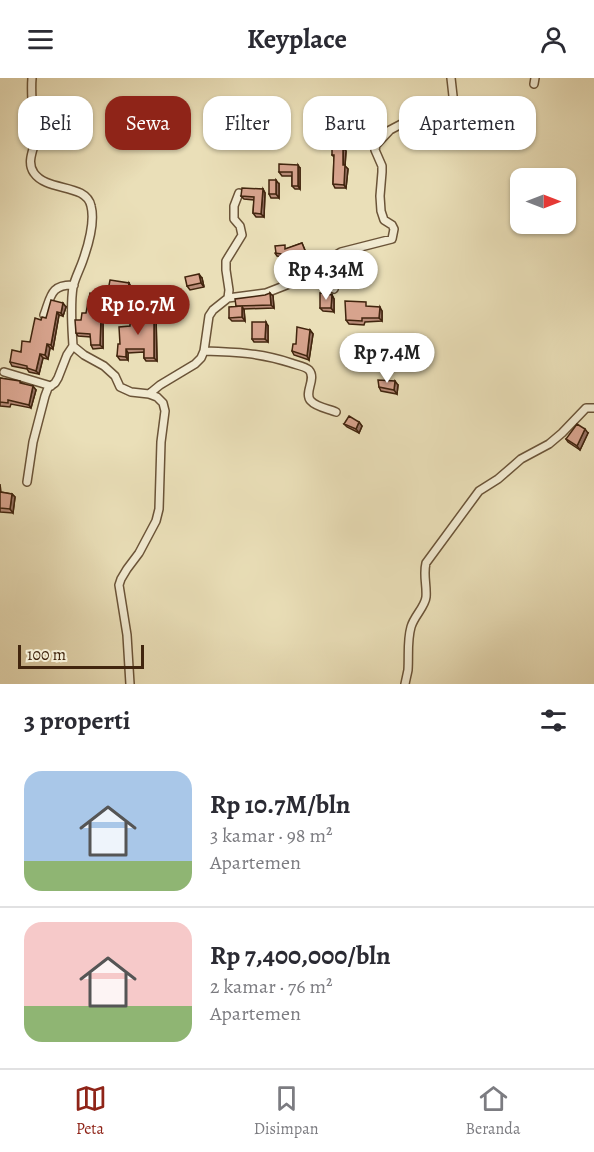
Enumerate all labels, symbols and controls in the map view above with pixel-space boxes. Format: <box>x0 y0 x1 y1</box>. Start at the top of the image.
text: Keyplace <box>247 21 347 57</box>
icon: menu <box>24 23 57 56</box>
icon: person <box>537 23 570 56</box>
chip: Beli <box>18 96 93 150</box>
chip: Sewa <box>105 96 191 150</box>
chip: Filter <box>203 96 291 150</box>
chip: Baru <box>303 96 387 150</box>
chip: Apartemen <box>399 96 536 150</box>
north arrow <box>510 168 576 234</box>
map controls <box>510 168 576 234</box>
pin: Rp 4.34M <box>264 250 388 301</box>
text: Rp 4.34M <box>288 256 364 283</box>
pin: Rp 10.7M <box>76 285 200 336</box>
text: Rp 10.7M <box>101 291 175 318</box>
pin: Rp 7.4M <box>332 333 442 384</box>
text: Rp 7.4M <box>354 339 420 366</box>
scale bar <box>18 642 144 670</box>
text: 100 m <box>27 644 66 666</box>
text: 3 properti <box>24 703 130 738</box>
icon: filters <box>537 704 570 737</box>
text: Rp 10.7M/bln <box>210 787 350 822</box>
icon: home <box>72 795 144 867</box>
text: 3 kamar · 98 m² <box>210 822 333 849</box>
text: Apartemen <box>210 849 301 876</box>
text: Rp 7,400,000/bln <box>210 938 391 973</box>
icon: home <box>72 946 144 1018</box>
text: 2 kamar · 76 m² <box>210 973 333 1000</box>
text: Apartemen <box>210 1000 301 1027</box>
tab: Peta <box>74 1082 107 1140</box>
tab: Disimpan <box>254 1082 318 1140</box>
tab: Beranda <box>466 1082 520 1140</box>

